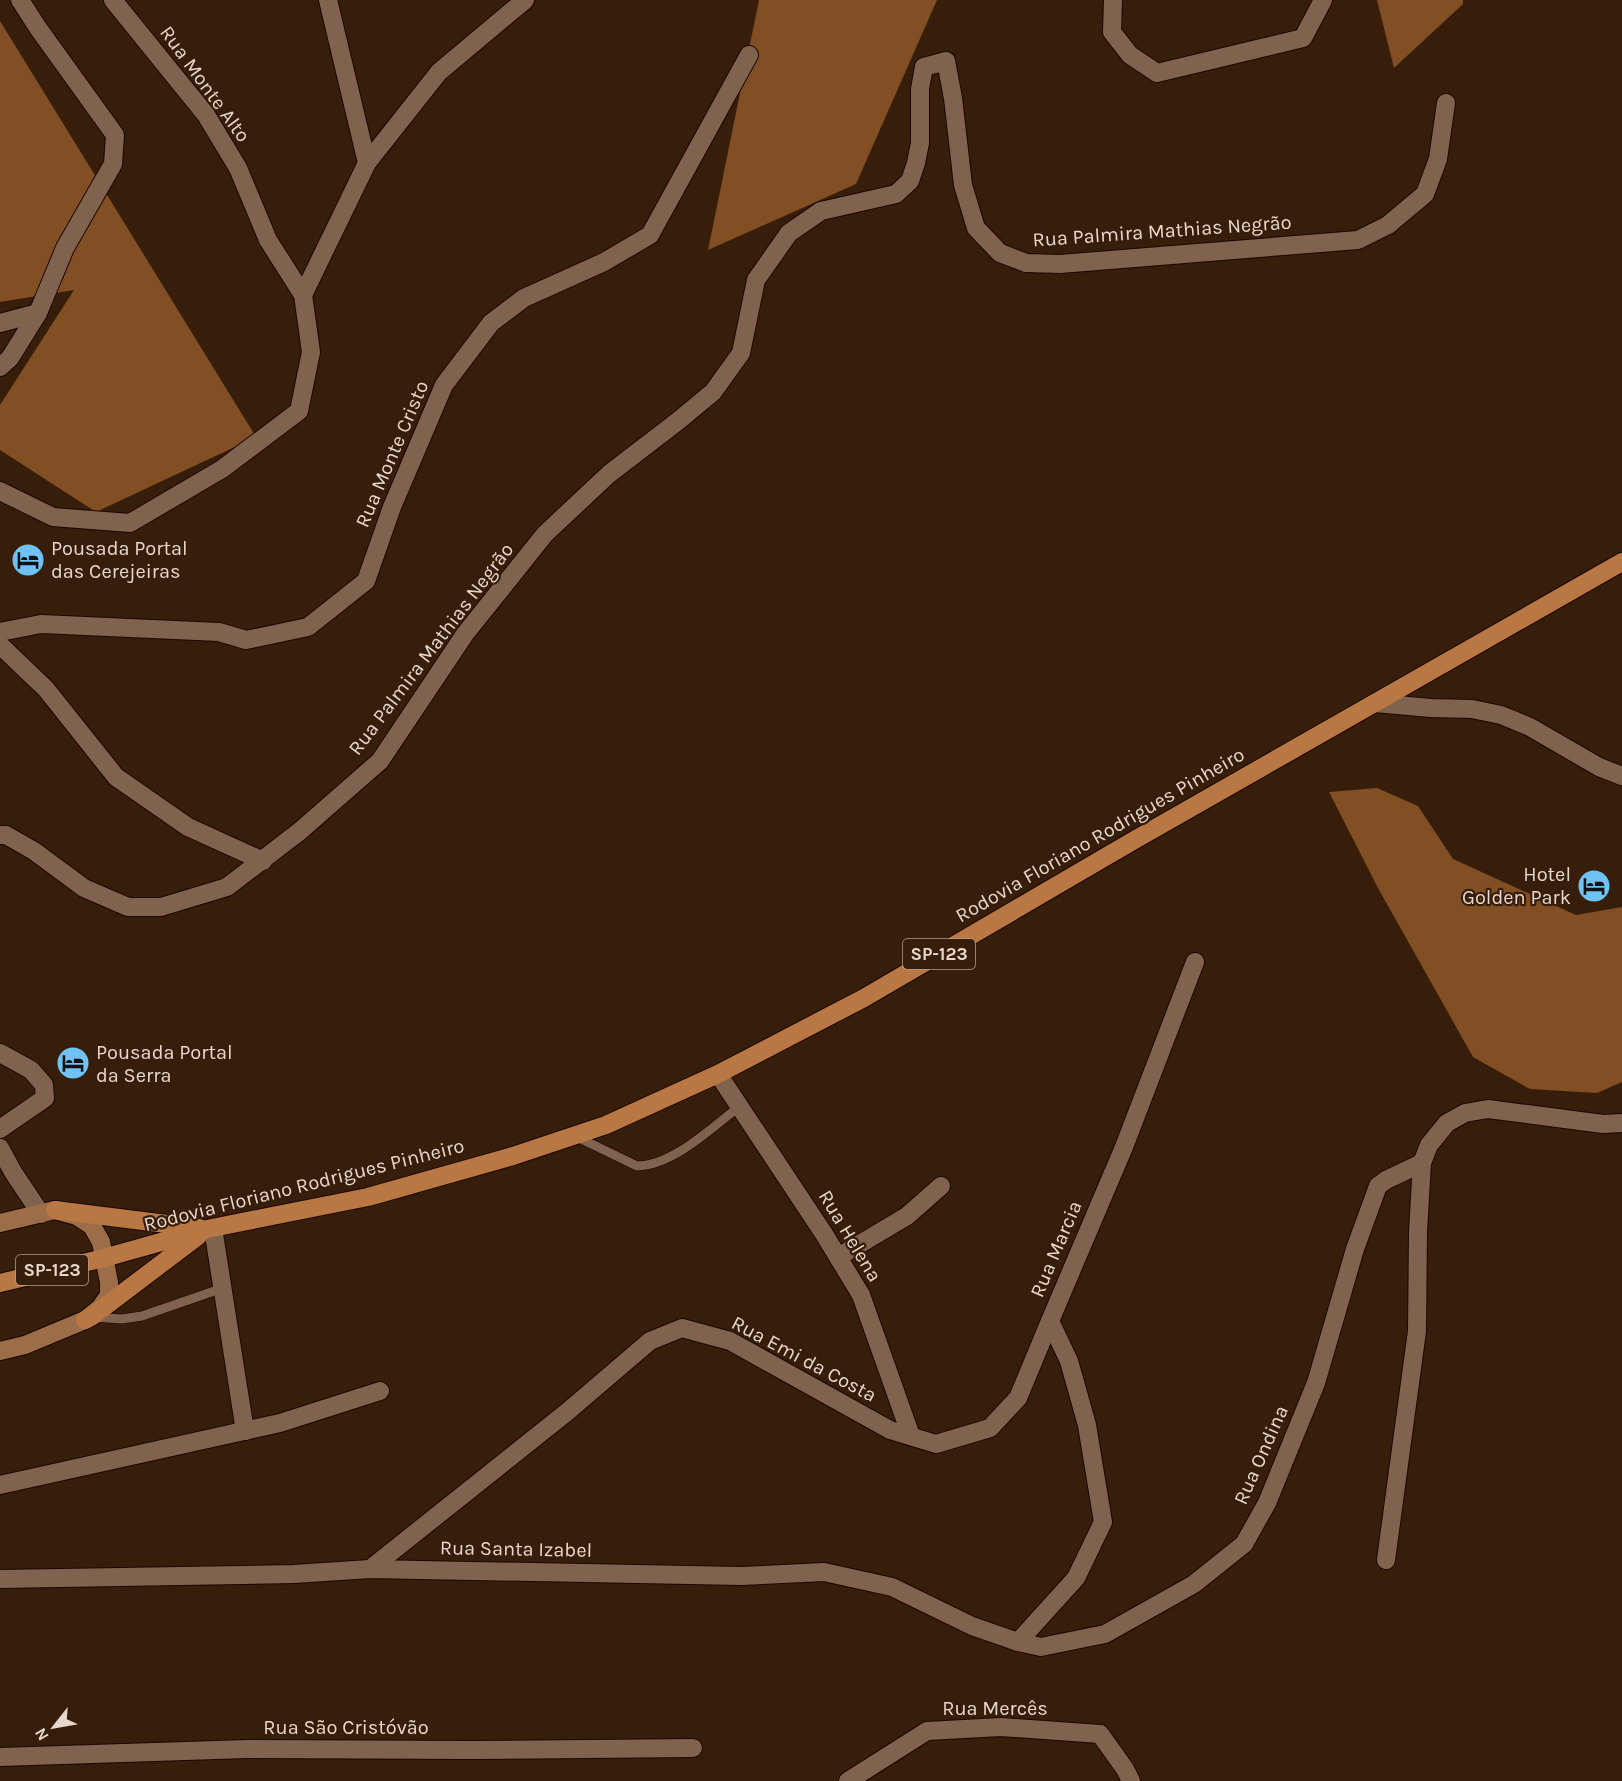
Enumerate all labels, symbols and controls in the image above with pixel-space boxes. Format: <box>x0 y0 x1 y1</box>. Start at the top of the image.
street label: Rua Monte Alto <box>155 21 255 147</box>
street label: Rua Palmira Mathias Negrão <box>1032 210 1292 252</box>
street label: Rua Monte Cristo <box>351 377 433 531</box>
place label: Pousada Portal das Cerejeiras <box>51 537 188 583</box>
street label: Rua Palmira Mathias Negrão <box>344 538 518 760</box>
hotel icon: Pousada Portal das Cerejeiras <box>10 542 46 578</box>
street label: Rodovia Floriano Rodrigues Pinheiro <box>952 743 1248 927</box>
place label: Hotel Golden Park <box>1462 863 1571 909</box>
hotel icon: Hotel Golden Park <box>1576 868 1612 904</box>
road number: SP-123 <box>903 939 975 969</box>
place label: Pousada Portal da Serra <box>96 1041 233 1087</box>
hotel icon: Pousada Portal da Serra <box>55 1045 91 1081</box>
street label: Rodovia Floriano Rodrigues Pinheiro <box>141 1134 467 1236</box>
street label: Rua Helena <box>814 1186 886 1286</box>
street label: Rua Marcia <box>1025 1197 1087 1301</box>
road number: SP-123 <box>16 1255 88 1285</box>
street label: Rua Emi da Costa <box>728 1311 880 1407</box>
street label: Rua Ondina <box>1229 1402 1293 1508</box>
street label: Rua Santa Izabel <box>440 1536 592 1562</box>
north arrow <box>24 1697 84 1757</box>
street label: Rua Mercês <box>942 1697 1048 1720</box>
street label: Rua São Cristóvão <box>263 1716 429 1739</box>
text: N <box>30 1725 53 1744</box>

